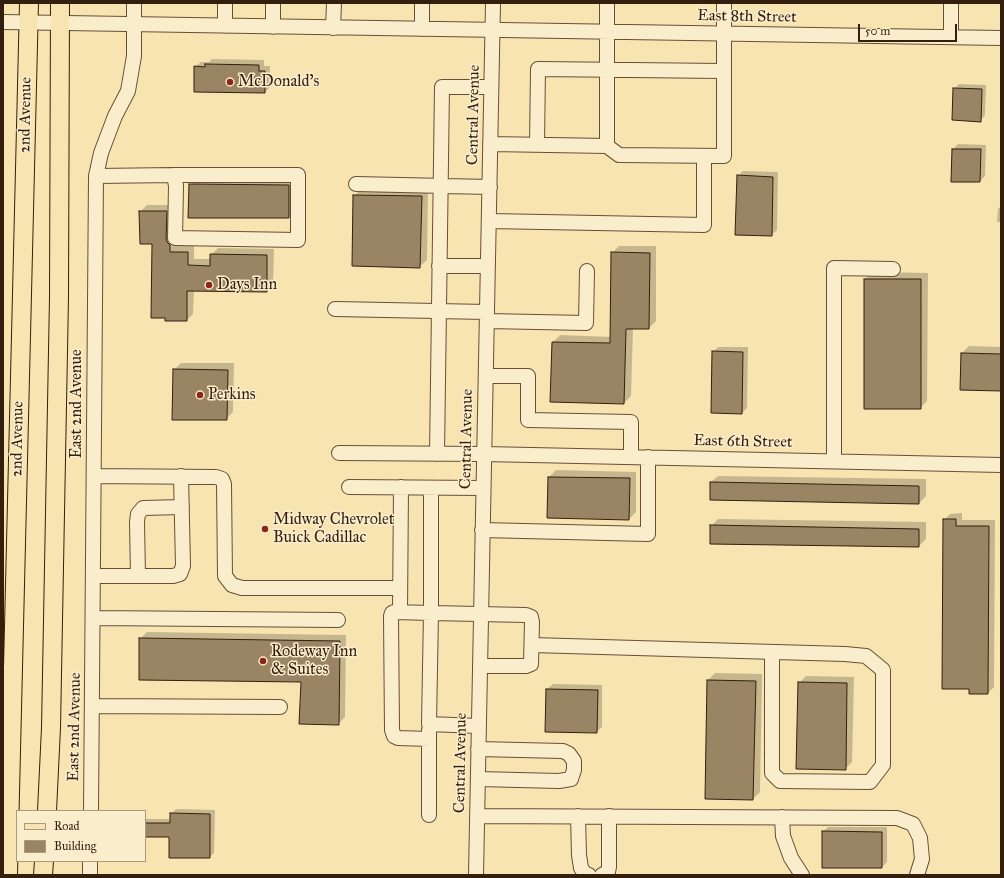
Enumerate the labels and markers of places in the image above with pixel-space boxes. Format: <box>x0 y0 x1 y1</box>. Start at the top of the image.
place label: McDonald's <box>238 72 319 92</box>
marker: McDonald's <box>225 77 235 87</box>
place label: Days Inn <box>217 275 277 295</box>
marker: Days Inn <box>204 280 214 290</box>
place label: Perkins <box>208 385 256 405</box>
marker: Perkins <box>195 390 205 400</box>
place label: Midway Chevrolet Buick Cadillac <box>273 510 394 548</box>
marker: Midway Chevrolet Buick Cadillac <box>260 524 270 534</box>
place label: Rodeway Inn & Suites <box>271 642 357 680</box>
marker: Rodeway Inn & Suites <box>258 656 268 666</box>

